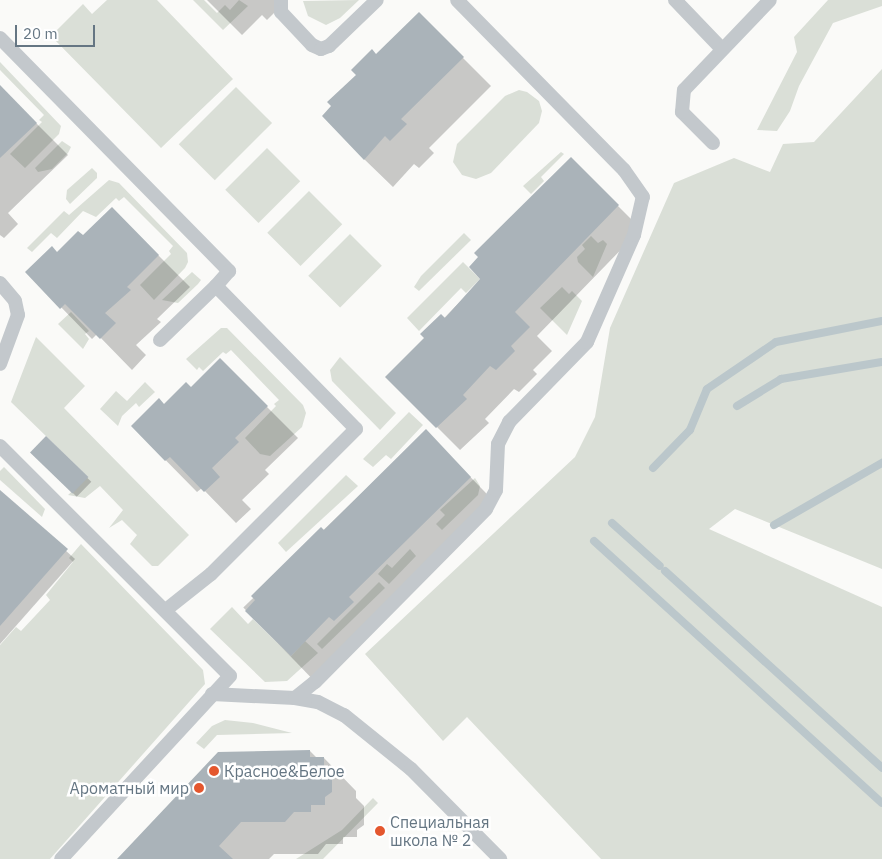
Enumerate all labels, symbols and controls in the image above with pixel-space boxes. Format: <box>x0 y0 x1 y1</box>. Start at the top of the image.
scale bar <box>18 15 98 47</box>
text: 20 m <box>23 24 58 43</box>
place label: Красное&Белое <box>224 761 344 781</box>
marker: Красное&Белое <box>208 765 220 777</box>
place label: Ароматный мир <box>70 778 189 798</box>
marker: Ароматный мир <box>193 782 205 794</box>
place label: Специальная школа № 2 <box>390 812 489 850</box>
marker: Специальная школа № 2 <box>374 825 386 837</box>

